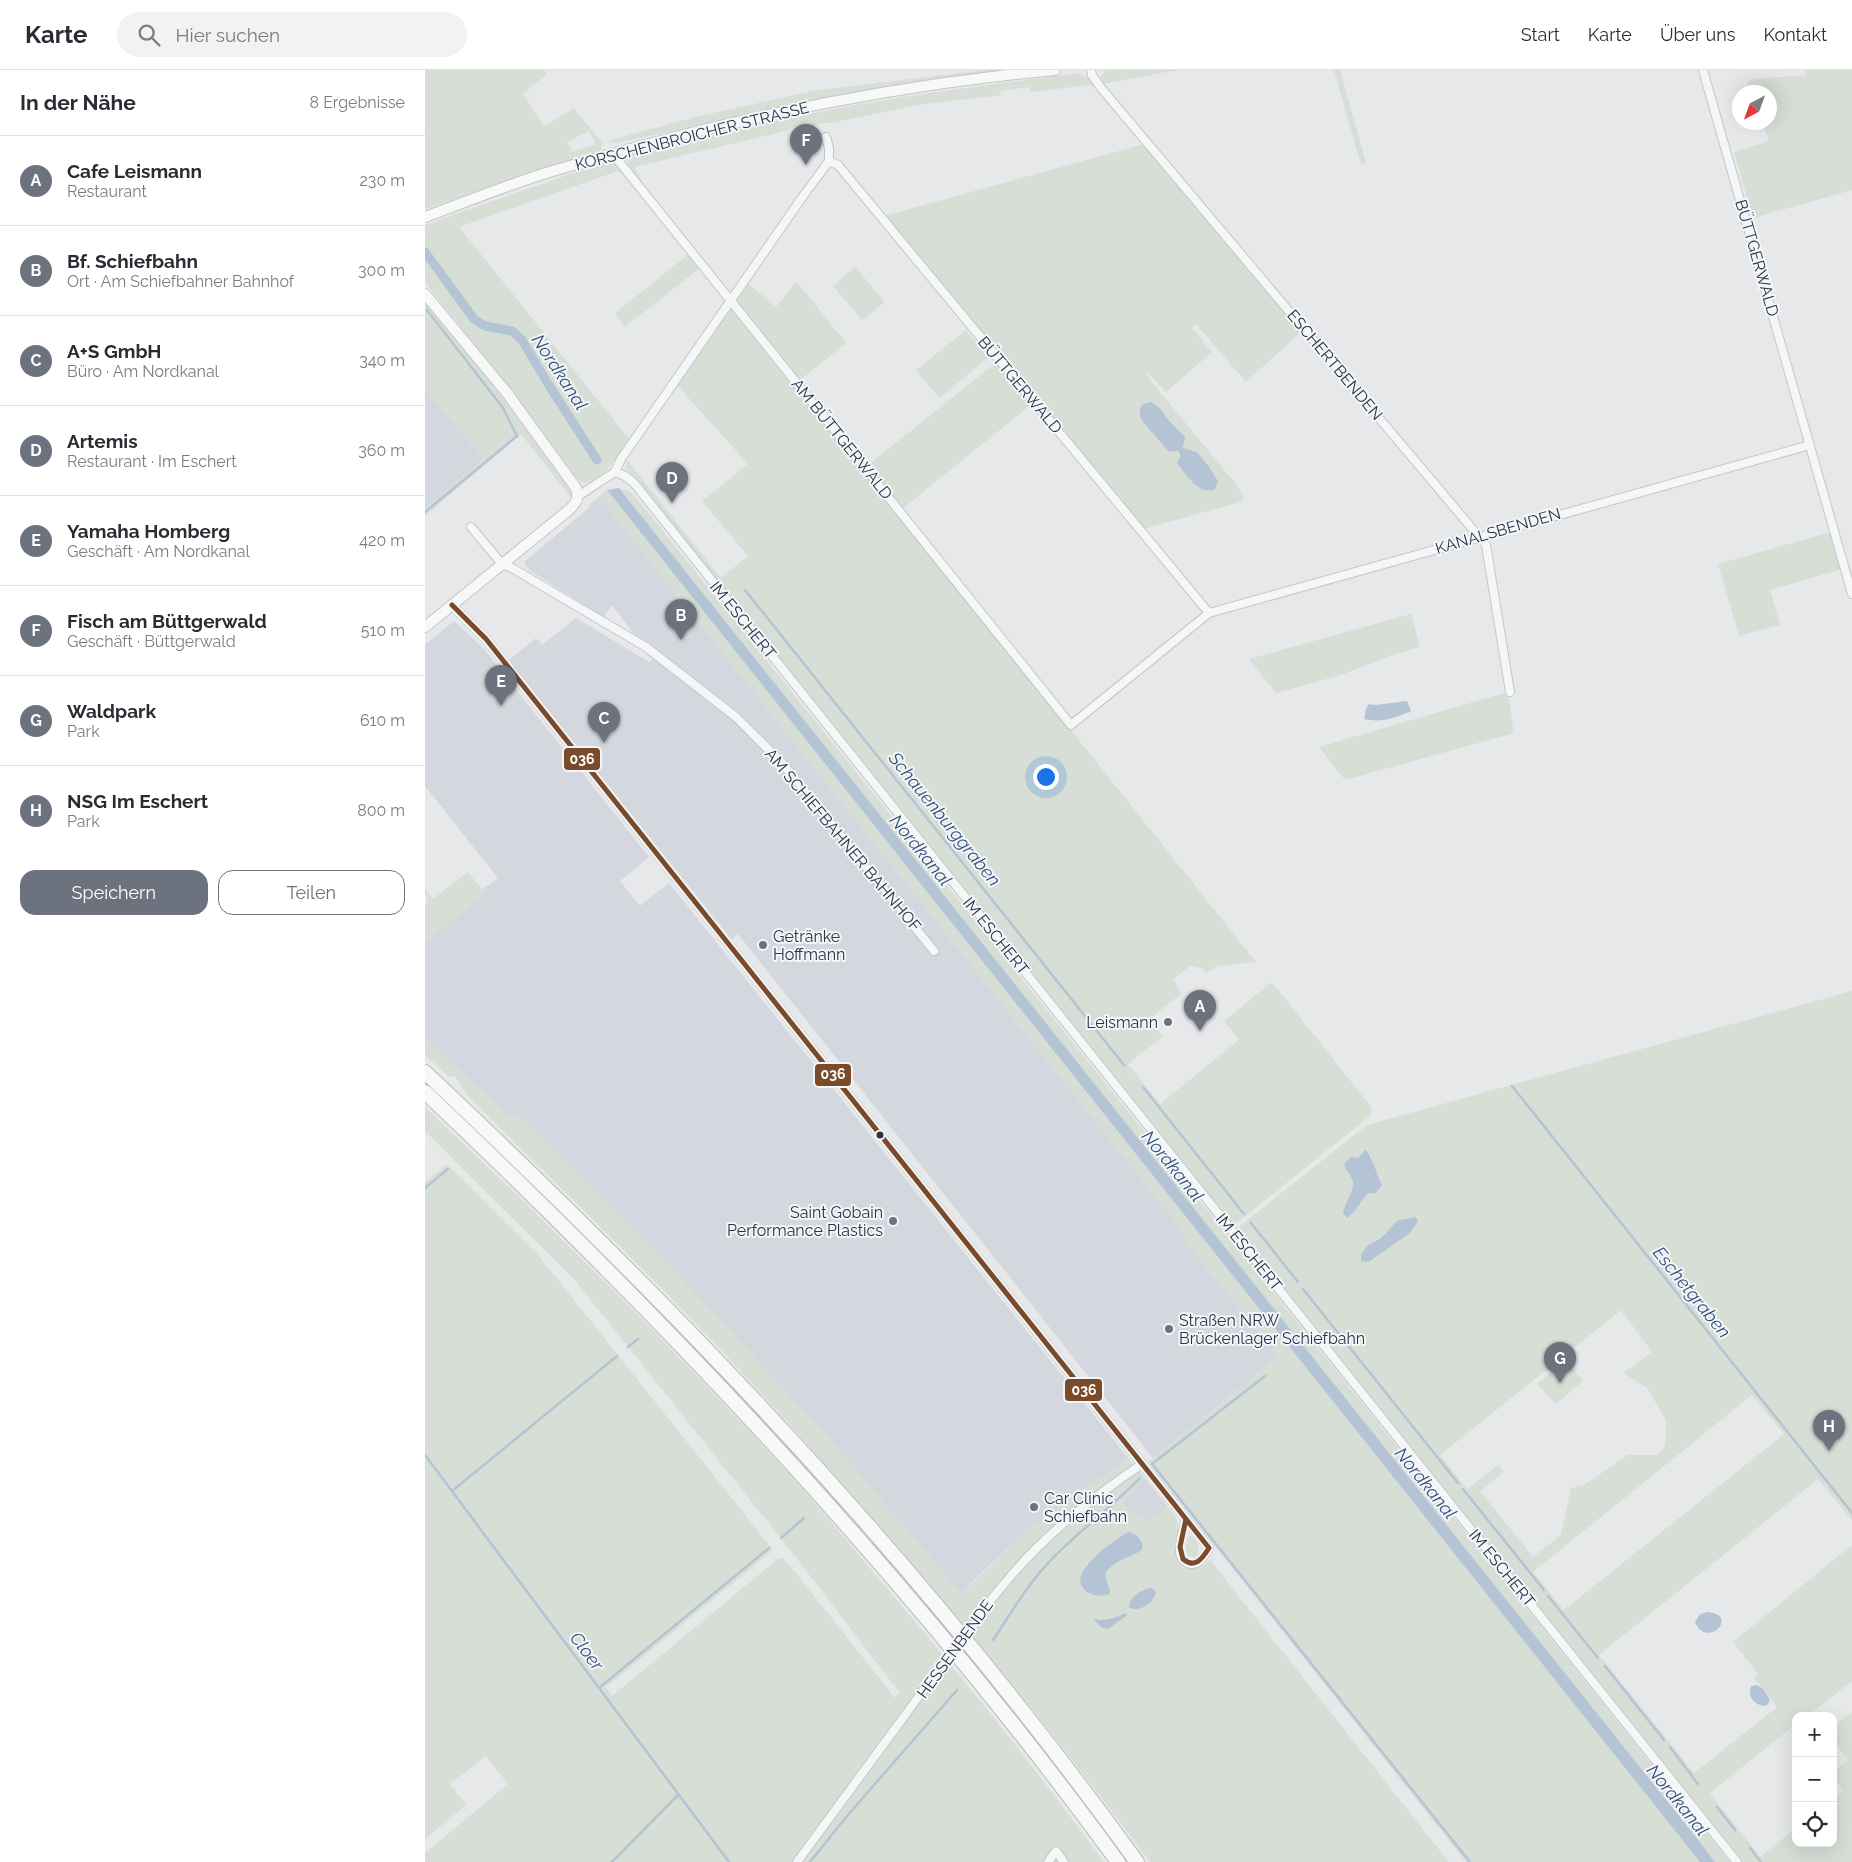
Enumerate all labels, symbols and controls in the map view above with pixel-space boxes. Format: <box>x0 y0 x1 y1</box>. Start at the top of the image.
search box <box>117 12 467 57</box>
text: Karte <box>25 20 87 49</box>
icon: search <box>135 21 163 49</box>
text: Hier suchen <box>175 24 280 46</box>
text: Start <box>1521 24 1560 45</box>
text: Karte <box>1588 24 1632 45</box>
text: Über uns <box>1660 24 1735 45</box>
text: Kontakt <box>1763 24 1827 45</box>
north arrow <box>1732 85 1777 130</box>
text: In der Nähe <box>20 90 136 115</box>
text: 8 Ergebnisse <box>310 93 405 112</box>
street label: KORSCHENBROICHER STRASSE <box>573 98 811 174</box>
pin: F <box>790 124 822 165</box>
text: Cafe Leismann <box>67 160 202 182</box>
text: A <box>31 171 41 190</box>
text: 230 m <box>360 171 405 190</box>
text: Restaurant <box>67 182 147 201</box>
street label: BÜTTGERWALD <box>1731 197 1784 319</box>
text: Bf. Schiefbahn <box>67 250 198 272</box>
text: B <box>31 261 41 280</box>
text: 300 m <box>358 261 405 280</box>
text: Ort · Am Schiefbahner Bahnhof <box>67 272 294 291</box>
street label: ESCHERTBENDEN <box>1283 306 1387 424</box>
water label: Nordkanal <box>528 330 592 414</box>
street label: BÜTTGERWALD <box>974 332 1067 437</box>
text: A+S GmbH <box>67 340 161 362</box>
text: C <box>31 351 41 370</box>
text: 340 m <box>359 351 405 370</box>
text: Büro · Am Nordkanal <box>67 362 219 381</box>
street label: AM BÜTTGERWALD <box>788 374 897 503</box>
text: Artemis <box>67 430 138 452</box>
text: D <box>30 441 42 460</box>
text: 360 m <box>358 441 405 460</box>
text: Restaurant · Im Eschert <box>67 452 237 471</box>
pin: D <box>656 462 688 503</box>
street label: KANALSBENDEN <box>1433 504 1563 558</box>
text: Yamaha Homberg <box>67 520 230 542</box>
text: E <box>31 531 41 550</box>
text: 420 m <box>359 531 405 550</box>
text: Geschäft · Am Nordkanal <box>67 542 250 561</box>
street label: IM ESCHERT <box>706 577 780 663</box>
pin: B <box>665 599 697 640</box>
text: Fisch am Büttgerwald <box>67 610 267 632</box>
text: F <box>31 621 41 640</box>
text: 510 m <box>361 621 405 640</box>
text: Geschäft · Büttgerwald <box>67 632 236 651</box>
pin: E <box>485 665 517 706</box>
text: Waldpark <box>67 700 156 722</box>
pin: C <box>588 702 620 743</box>
text: G <box>30 711 42 730</box>
text: 610 m <box>360 711 405 730</box>
text: Park <box>67 722 100 741</box>
street label: AM SCHIEFBAHNER BAHNHOF <box>761 745 925 935</box>
line badge: 036 <box>563 747 601 771</box>
water label: Schauenburggraben <box>884 747 1005 890</box>
text: 036 <box>570 751 594 767</box>
your location <box>1033 764 1059 790</box>
text: NSG Im Eschert <box>67 790 208 812</box>
text: H <box>30 801 42 820</box>
text: 800 m <box>357 801 405 820</box>
water label: Nordkanal <box>886 810 956 890</box>
text: Park <box>67 812 100 831</box>
button: Speichern <box>20 870 208 915</box>
button: Teilen <box>218 870 405 915</box>
street label: IM ESCHERT <box>959 893 1033 979</box>
place label: Getränke Hoffmann <box>773 927 845 964</box>
marker: Getränke Hoffmann <box>757 939 769 951</box>
pin: A <box>1184 990 1216 1031</box>
place label: Leismann <box>1086 1013 1158 1032</box>
marker: Leismann <box>1162 1016 1174 1028</box>
line badge: 036 <box>814 1063 852 1087</box>
text: 036 <box>821 1066 845 1082</box>
water label: Nordkanal <box>1138 1126 1208 1206</box>
unlabelled marker <box>875 1130 885 1140</box>
place label: Saint Gobain Performance Plastics <box>727 1203 883 1240</box>
street label: IM ESCHERT <box>1212 1209 1286 1295</box>
marker: Saint Gobain Performance Plastics <box>887 1215 899 1227</box>
water label: Eschetgraben <box>1649 1242 1735 1342</box>
place label: Straßen NRW Brückenlager Schiefbahn <box>1179 1311 1365 1348</box>
marker: Straßen NRW Brückenlager Schiefbahn <box>1163 1323 1175 1335</box>
pin: G <box>1544 1342 1576 1383</box>
line badge: 036 <box>1064 1378 1103 1402</box>
text: 036 <box>1072 1382 1096 1398</box>
pin: H <box>1813 1410 1845 1451</box>
water label: Nordkanal <box>1391 1443 1461 1523</box>
place label: Car Clinic Schiefbahn <box>1044 1489 1127 1526</box>
marker: Car Clinic Schiefbahn <box>1028 1501 1040 1513</box>
street label: IM ESCHERT <box>1465 1525 1539 1611</box>
street label: HESSENBENDE <box>913 1596 997 1702</box>
water label: Cloer <box>566 1628 609 1675</box>
map controls <box>1792 1712 1837 1847</box>
button: + <box>1792 1712 1837 1757</box>
button: − <box>1792 1757 1837 1802</box>
water label: Nordkanal <box>1643 1760 1713 1840</box>
button: locate <box>1792 1802 1837 1847</box>

